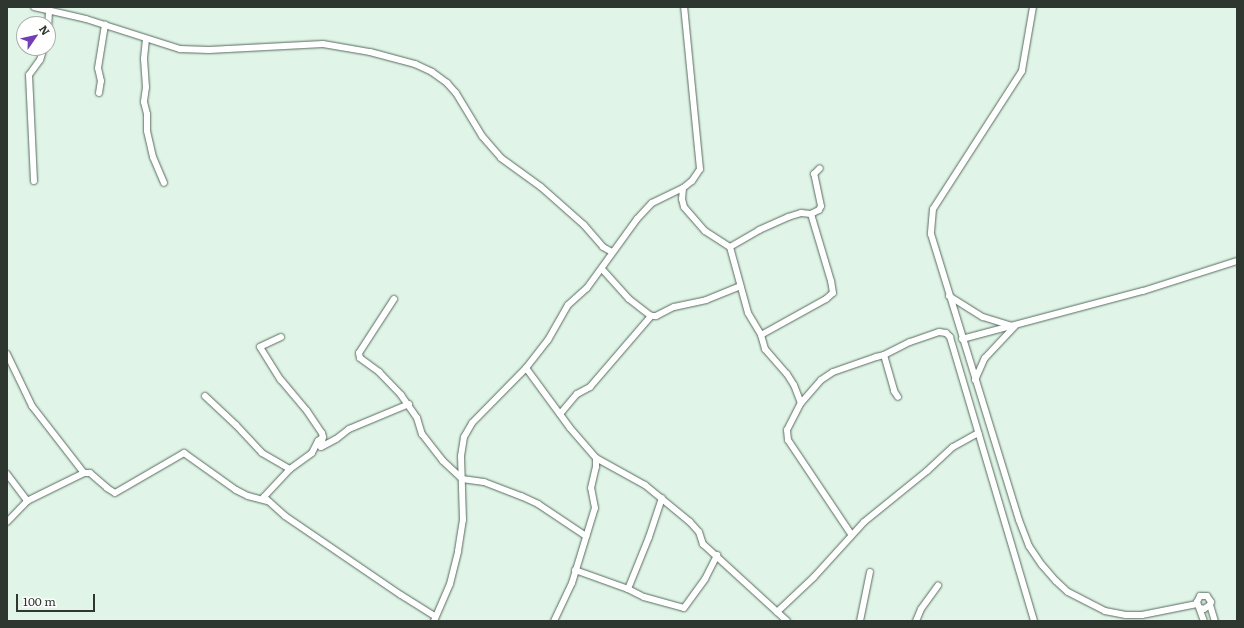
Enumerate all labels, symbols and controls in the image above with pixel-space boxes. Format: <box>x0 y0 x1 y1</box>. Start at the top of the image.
north arrow <box>16 16 56 56</box>
text: N <box>36 22 54 38</box>
scale bar <box>18 586 97 612</box>
text: 100 m <box>23 592 56 610</box>

